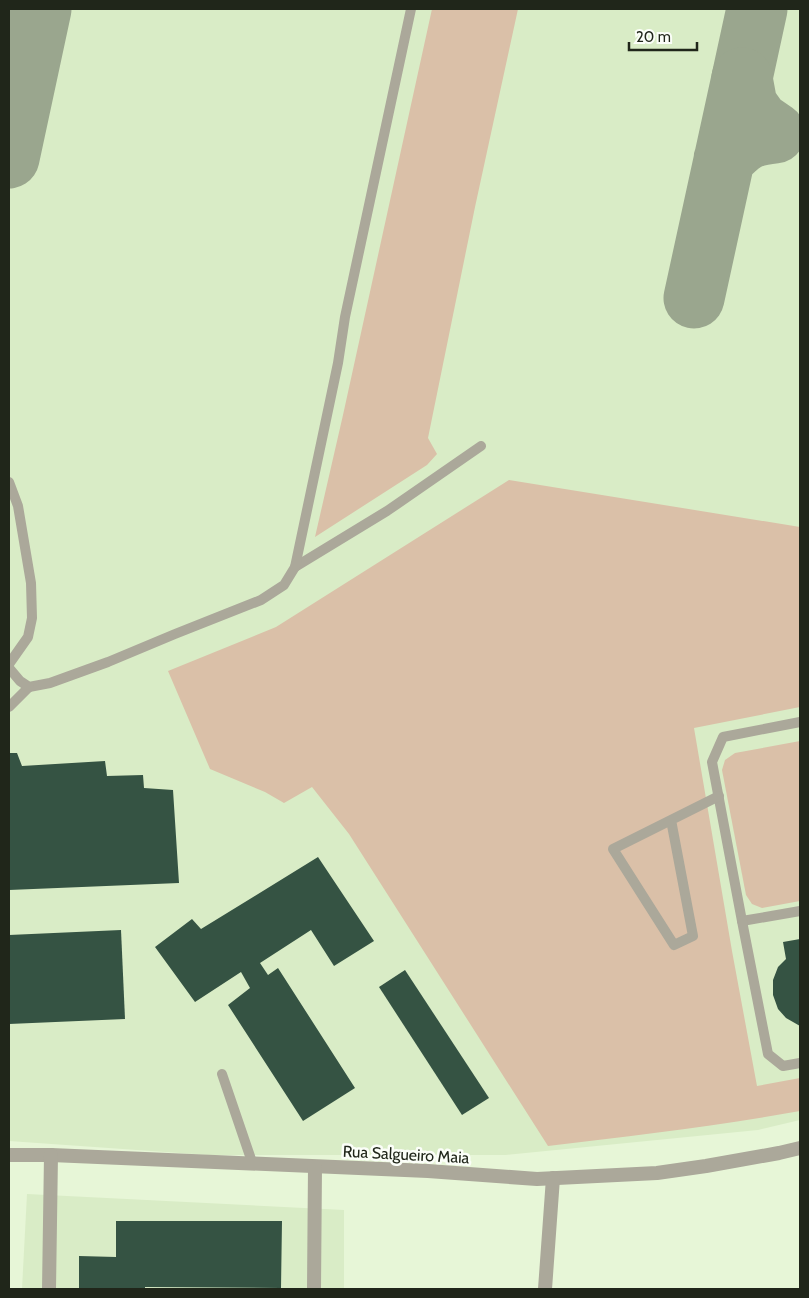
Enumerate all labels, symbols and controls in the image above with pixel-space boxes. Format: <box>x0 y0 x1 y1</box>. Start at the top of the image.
scale bar <box>629 20 696 52</box>
text: 20 m <box>636 28 671 46</box>
street label: Rua Salgueiro Maia <box>342 1142 470 1167</box>

